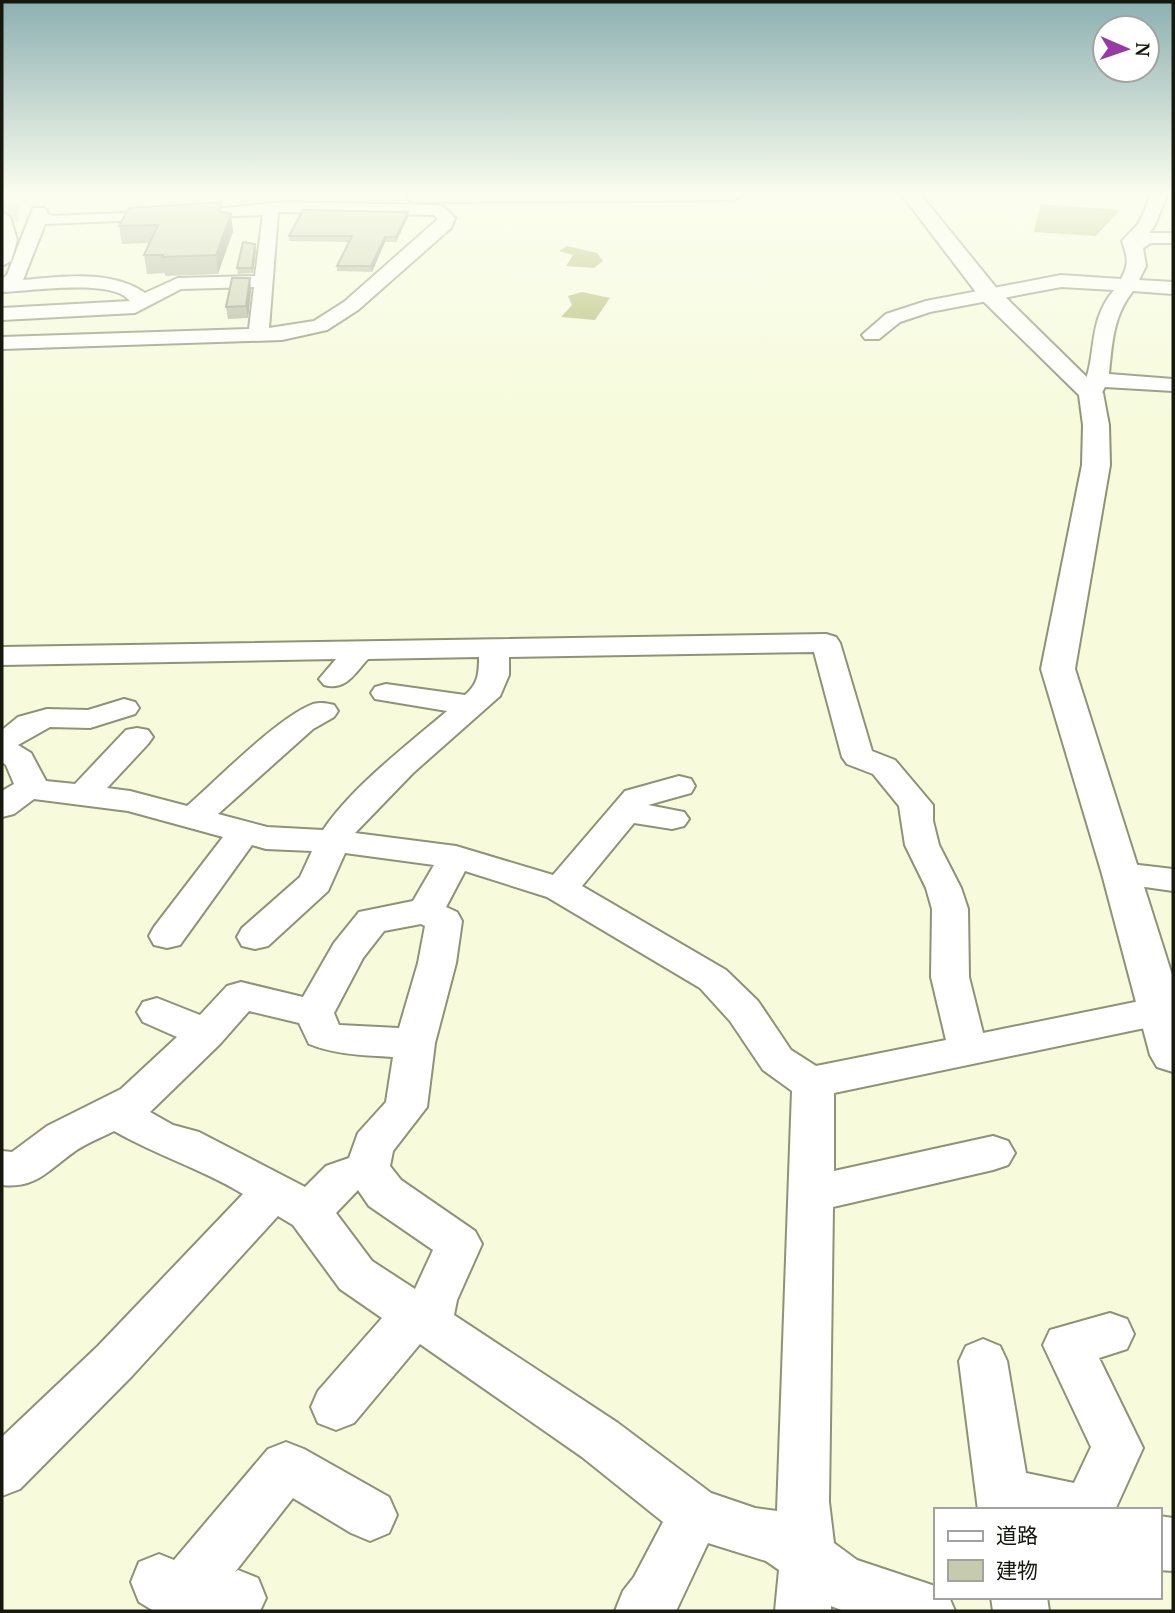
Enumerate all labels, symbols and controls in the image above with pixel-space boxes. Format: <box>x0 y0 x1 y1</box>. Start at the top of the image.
north arrow <box>1091 14 1161 84</box>
text: N <box>1131 42 1156 58</box>
legend <box>934 1508 1161 1599</box>
text: 道路 <box>996 1521 1038 1549</box>
text: 建物 <box>996 1556 1038 1584</box>

